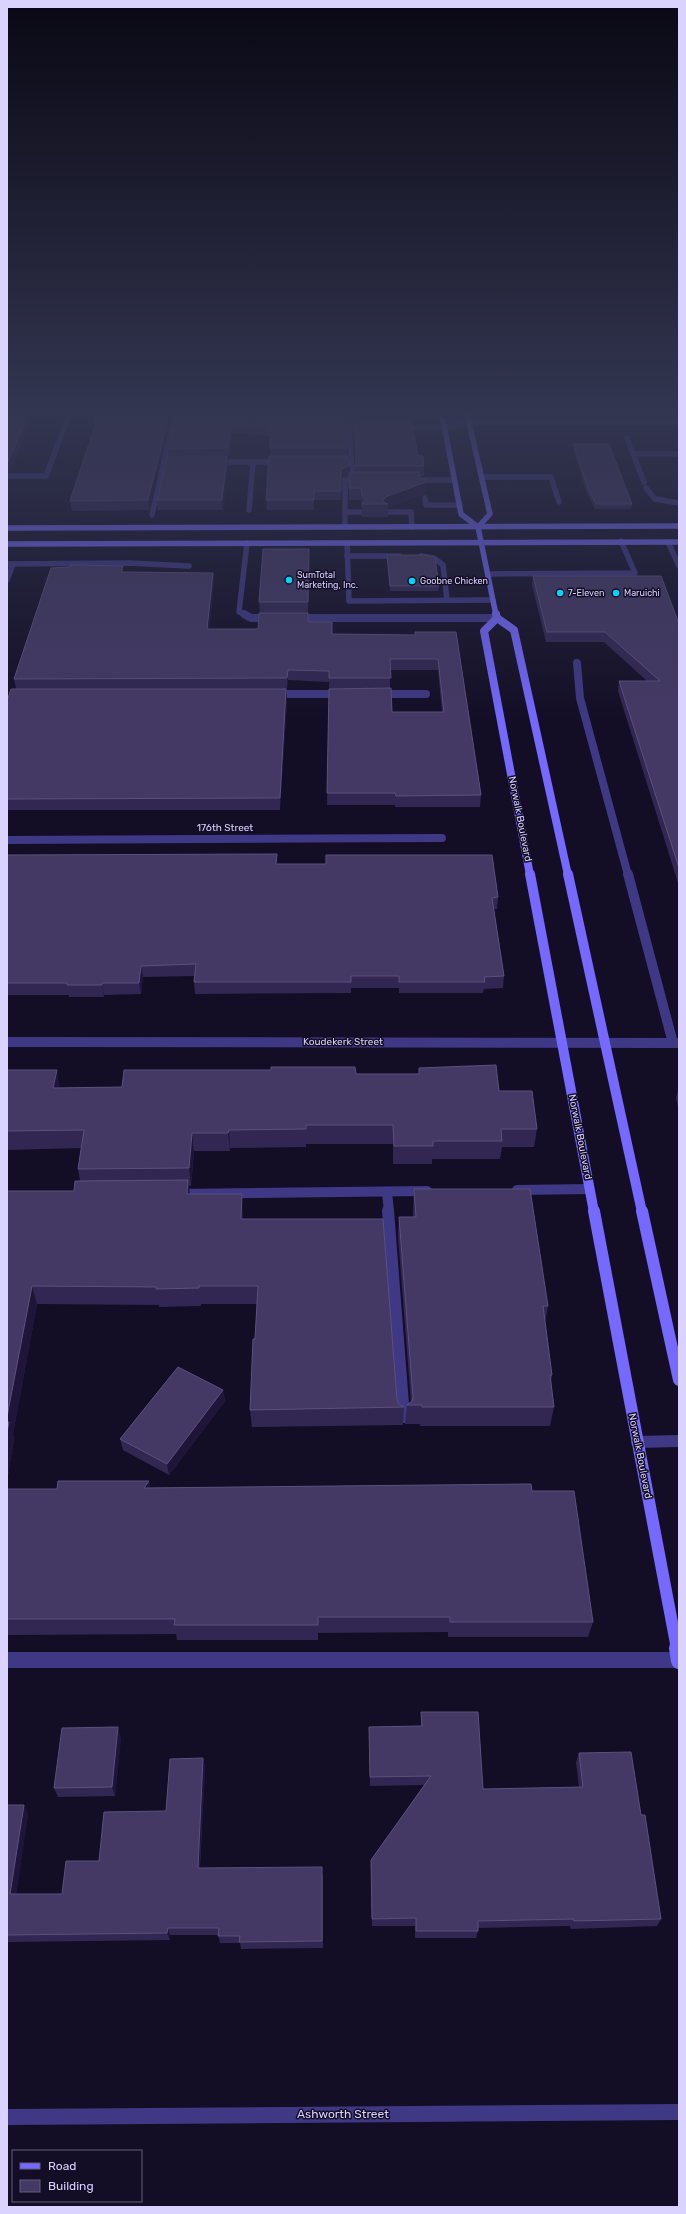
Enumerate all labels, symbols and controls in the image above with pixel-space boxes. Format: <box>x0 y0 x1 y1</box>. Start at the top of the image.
place label: SumTotal Marketing, Inc. <box>297 570 358 590</box>
marker: SumTotal Marketing, Inc. <box>284 575 294 585</box>
marker: Goobne Chicken <box>407 576 417 586</box>
place label: Goobne Chicken <box>420 576 488 586</box>
marker: 7-Eleven <box>555 588 565 598</box>
place label: 7-Eleven <box>568 588 604 598</box>
marker: Maruichi <box>611 588 621 598</box>
place label: Maruichi <box>624 588 660 598</box>
street label: Norwalk Boulevard <box>506 775 534 863</box>
street label: 176th Street <box>197 822 253 834</box>
street label: Koudekerk Street <box>303 1036 383 1048</box>
street label: Norwalk Boulevard <box>566 1093 594 1181</box>
street label: Norwalk Boulevard <box>626 1412 654 1500</box>
street label: Ashworth Street <box>297 2107 389 2121</box>
legend <box>12 2150 142 2202</box>
text: Road <box>48 2159 76 2173</box>
text: Building <box>48 2179 94 2193</box>

